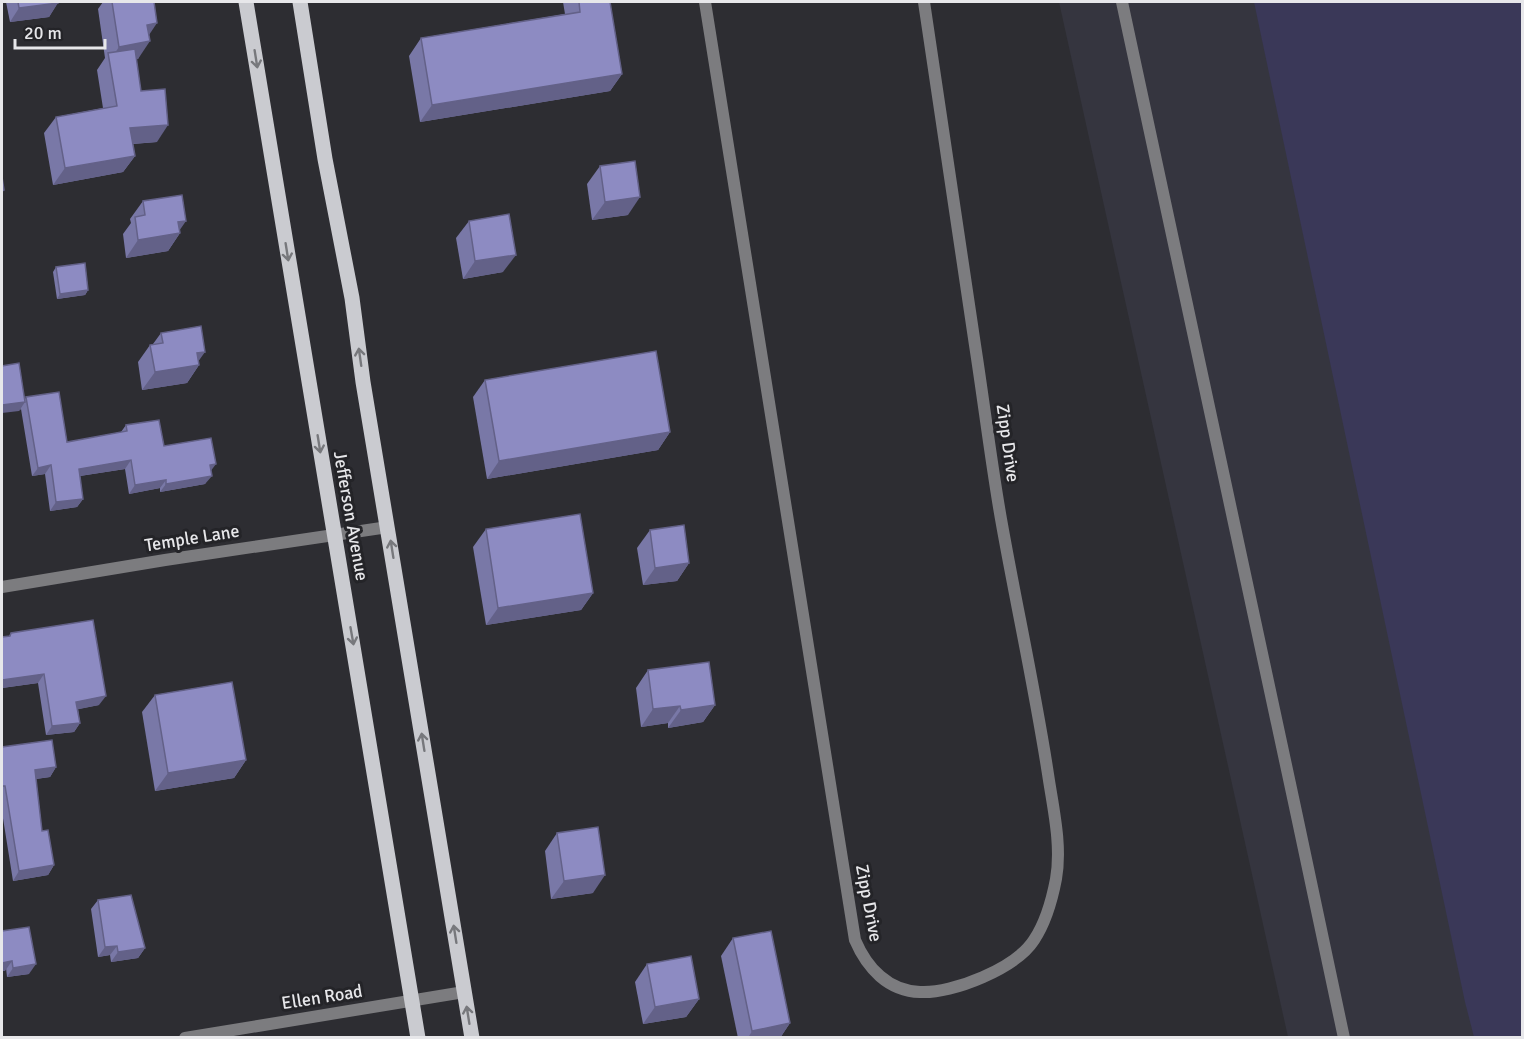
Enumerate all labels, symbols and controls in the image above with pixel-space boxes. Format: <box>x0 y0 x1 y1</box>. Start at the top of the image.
scale bar <box>15 12 105 50</box>
text: 20 m <box>24 22 62 44</box>
one-way arrow <box>250 49 261 69</box>
one-way arrow <box>282 241 293 261</box>
one-way arrow <box>354 347 365 367</box>
street label: Zipp Drive <box>992 403 1024 483</box>
one-way arrow <box>314 434 325 453</box>
street label: Jefferson Avenue <box>329 449 373 583</box>
street label: Temple Lane <box>143 520 241 556</box>
one-way arrow <box>386 540 397 560</box>
one-way arrow <box>347 626 358 646</box>
one-way arrow <box>417 732 428 752</box>
street label: Zipp Drive <box>851 862 887 944</box>
one-way arrow <box>449 925 460 944</box>
street label: Ellen Road <box>280 980 364 1014</box>
one-way arrow <box>462 1005 473 1025</box>

